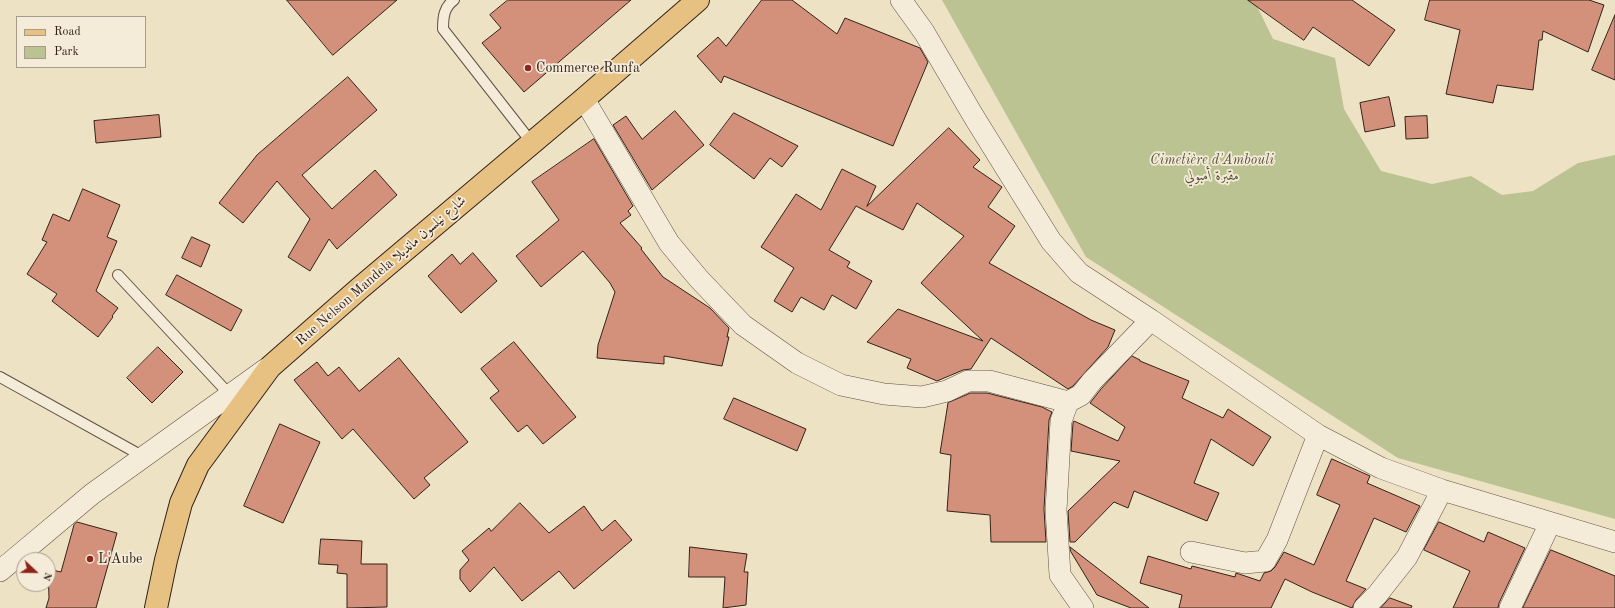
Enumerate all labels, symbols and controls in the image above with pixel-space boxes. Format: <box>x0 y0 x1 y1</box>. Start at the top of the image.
legend <box>16 16 146 68</box>
text: Road <box>54 26 81 38</box>
text: Park <box>54 46 79 58</box>
place label: Commerce Runfa <box>536 60 640 76</box>
marker: Commerce Runfa <box>523 63 533 73</box>
park label: Cimetière d'Ambouli مقبرة أمبولي <box>1150 152 1274 184</box>
street label: Rue Nelson Mandela شارع نيلسون مانديلا <box>293 193 469 349</box>
place label: L'Aube <box>98 551 143 567</box>
north arrow <box>16 552 56 592</box>
marker: L'Aube <box>85 554 95 564</box>
text: N <box>40 570 53 582</box>

